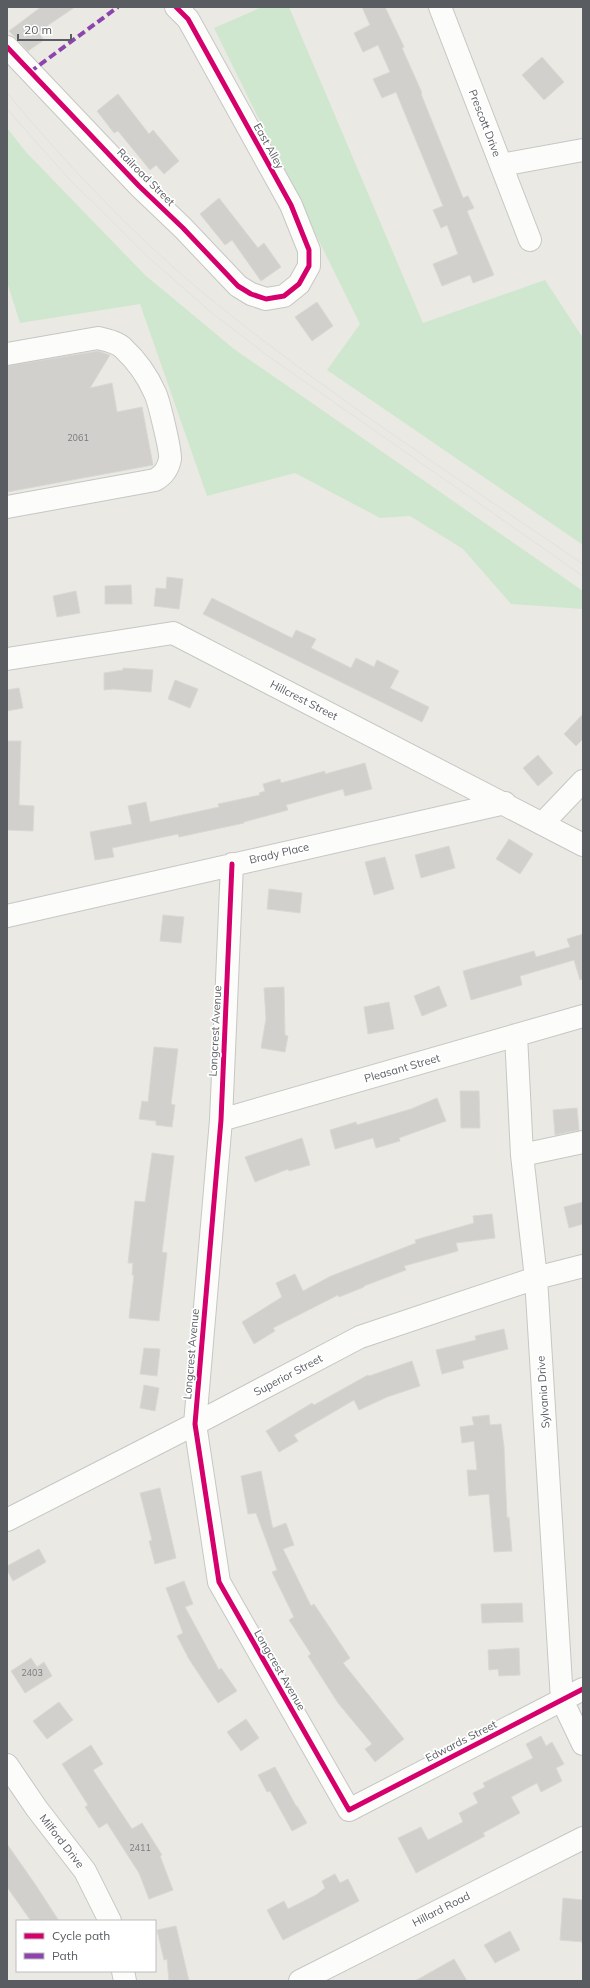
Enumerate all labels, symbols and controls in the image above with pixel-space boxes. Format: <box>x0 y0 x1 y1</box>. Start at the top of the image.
scale bar <box>18 16 71 42</box>
text: 20 m <box>24 22 52 37</box>
street label: Prescott Drive <box>466 87 504 159</box>
street label: East Alley <box>251 121 287 171</box>
street label: Railroad Street <box>114 145 178 209</box>
house number: 2061 <box>67 432 89 443</box>
street label: Hillcrest Street <box>268 677 340 723</box>
street label: Brady Place <box>248 839 310 867</box>
street label: Longcrest Avenue <box>206 985 224 1077</box>
street label: Pleasant Street <box>363 1050 442 1085</box>
street label: Longcrest Avenue <box>180 1308 202 1400</box>
street label: Superior Street <box>251 1351 325 1399</box>
street label: Sylvania Drive <box>533 1355 553 1429</box>
street label: Longcrest Avenue <box>251 1627 309 1713</box>
house number: 2403 <box>21 1667 43 1678</box>
street label: Edwards Street <box>423 1717 499 1765</box>
street label: Milford Drive <box>37 1811 87 1871</box>
house number: 2411 <box>129 1842 151 1853</box>
street label: Hillard Road <box>410 1888 472 1930</box>
legend <box>16 1920 156 1972</box>
text: Cycle path <box>52 1928 110 1943</box>
text: Path <box>52 1948 78 1963</box>

